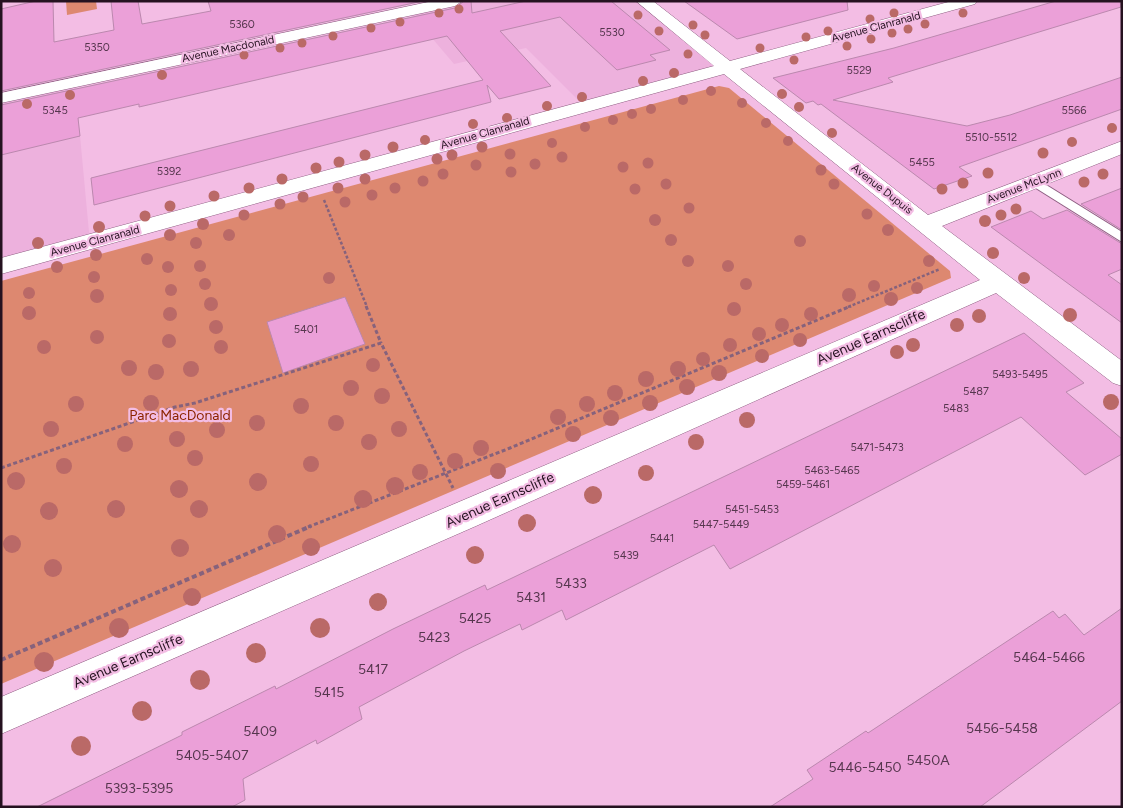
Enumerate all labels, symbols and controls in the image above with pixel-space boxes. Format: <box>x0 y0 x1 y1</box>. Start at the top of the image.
street label: Avenue Clanranald <box>830 9 922 45</box>
house number: 5360 <box>229 18 255 31</box>
house number: 5530 <box>599 26 625 39</box>
street label: Avenue Macdonald <box>181 33 275 65</box>
house number: 5350 <box>84 41 110 54</box>
house number: 5529 <box>846 64 872 77</box>
house number: 5345 <box>42 104 68 117</box>
house number: 5566 <box>1061 104 1087 117</box>
street label: Avenue Clanranald <box>439 114 531 152</box>
house number: 5510-5512 <box>965 131 1017 144</box>
house number: 5455 <box>909 156 935 169</box>
street label: Avenue Dupuis <box>849 161 915 217</box>
house number: 5392 <box>157 165 181 178</box>
street label: Avenue McLynn <box>985 166 1063 206</box>
street label: Avenue Clanranald <box>49 223 141 259</box>
street label: Avenue Earnscliffe <box>814 305 928 369</box>
house number: 5401 <box>294 323 318 336</box>
house number: 5493-5495 <box>992 368 1048 381</box>
house number: 5487 <box>963 385 989 398</box>
house number: 5483 <box>943 402 969 415</box>
park label: Parc MacDonald <box>129 407 231 424</box>
house number: 5471-5473 <box>850 441 904 454</box>
house number: 5463-5465 <box>804 464 860 477</box>
street label: Avenue Earnscliffe <box>443 468 557 532</box>
house number: 5459-5461 <box>776 478 830 491</box>
house number: 5451-5453 <box>725 503 779 516</box>
house number: 5447-5449 <box>693 518 749 531</box>
house number: 5441 <box>650 532 674 545</box>
house number: 5439 <box>613 549 639 562</box>
house number: 5433 <box>555 575 587 592</box>
house number: 5431 <box>516 589 546 606</box>
house number: 5425 <box>459 610 491 627</box>
house number: 5423 <box>418 629 450 646</box>
street label: Avenue Earnscliffe <box>71 630 186 692</box>
house number: 5464-5466 <box>1013 649 1085 666</box>
house number: 5417 <box>358 661 389 678</box>
house number: 5415 <box>314 684 344 701</box>
house number: 5456-5458 <box>966 720 1038 737</box>
house number: 5409 <box>243 723 277 740</box>
house number: 5405-5407 <box>176 747 249 764</box>
house number: 5450A <box>906 752 950 769</box>
house number: 5446-5450 <box>829 759 902 776</box>
house number: 5393-5395 <box>105 780 173 797</box>

